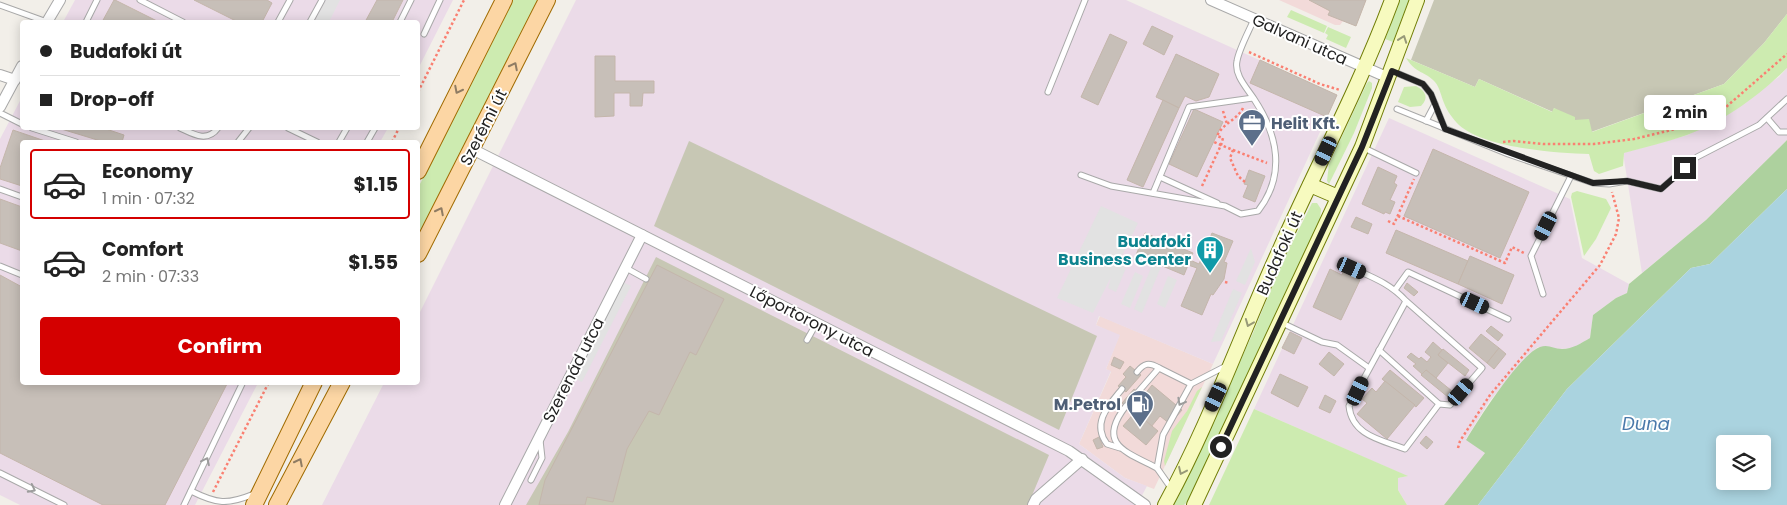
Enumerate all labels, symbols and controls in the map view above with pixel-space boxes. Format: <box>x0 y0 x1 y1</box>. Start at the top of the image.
street label: Galvani utca <box>1249 8 1351 71</box>
one-way arrow <box>1397 35 1407 44</box>
text: Budafoki út <box>70 38 182 65</box>
one-way arrow <box>508 62 518 71</box>
street label: Szerémi út <box>454 85 513 170</box>
one-way arrow <box>454 85 464 94</box>
text: Drop-off <box>70 86 154 113</box>
callout: 2 min <box>1644 96 1726 130</box>
text: 2 min <box>1663 101 1707 124</box>
office icon: Helit Kft. <box>1237 108 1267 147</box>
place label: Helit Kft. <box>1271 112 1340 135</box>
car <box>1312 134 1339 168</box>
route end <box>1674 157 1696 179</box>
text: Economy <box>102 158 193 185</box>
icon: car <box>42 162 87 207</box>
text: $1.15 <box>354 171 398 198</box>
text: 1 min · 07:32 <box>102 187 195 210</box>
one-way arrow <box>434 207 444 216</box>
street label: Budafoki út <box>1251 207 1308 299</box>
car <box>1532 209 1559 243</box>
place label: Budafoki Business Center <box>1058 230 1191 271</box>
building icon: Budafoki Business Center <box>1195 235 1225 274</box>
text: Comfort <box>102 236 184 263</box>
icon: car <box>42 240 87 285</box>
text: $1.55 <box>348 249 398 276</box>
car <box>1335 255 1368 281</box>
text: 2 min · 07:33 <box>102 265 199 288</box>
street label: Lőportorony utca <box>746 280 878 363</box>
car <box>1458 290 1491 316</box>
street label: Szerenád utca <box>537 314 610 427</box>
button: Confirm <box>40 317 400 375</box>
one-way arrow <box>1245 318 1255 327</box>
car <box>1344 374 1371 408</box>
car <box>1445 376 1476 408</box>
car <box>1202 380 1229 414</box>
fuel station icon: M.Petrol <box>1125 389 1155 428</box>
place label: M.Petrol <box>1054 393 1121 416</box>
one-way arrow <box>1177 397 1187 406</box>
water label: Duna <box>1622 411 1670 436</box>
map controls <box>1716 435 1771 490</box>
button: layers <box>1716 435 1771 490</box>
route start <box>1210 436 1232 458</box>
one-way arrow <box>199 457 210 466</box>
one-way arrow <box>293 458 303 467</box>
one-way arrow <box>1177 466 1188 475</box>
one-way arrow <box>27 483 36 493</box>

